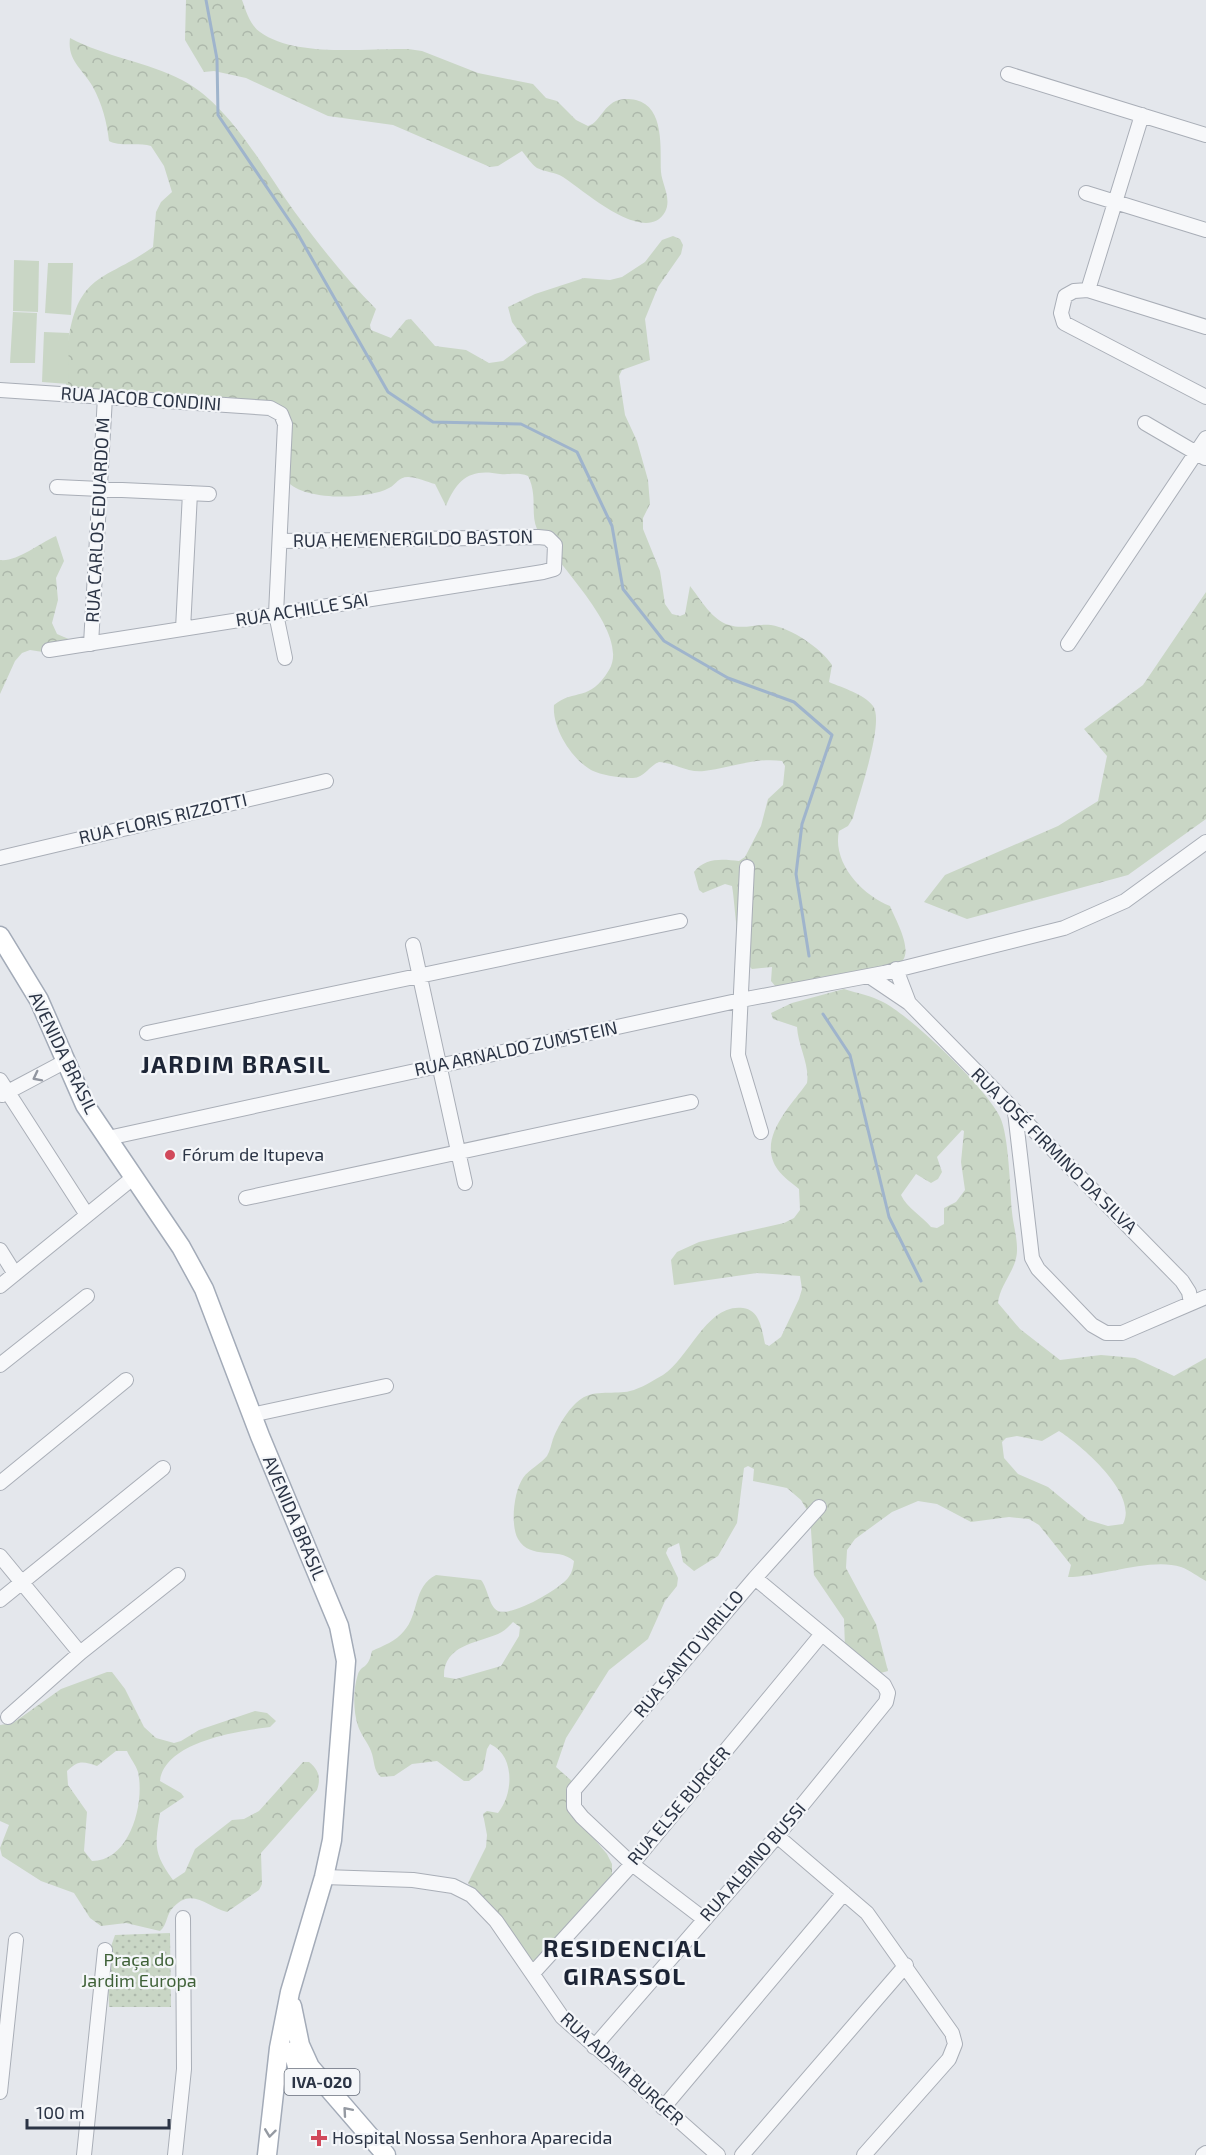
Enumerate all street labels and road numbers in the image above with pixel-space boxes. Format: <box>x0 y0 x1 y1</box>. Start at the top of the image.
street label: RUA JACOB CONDINI <box>60 381 222 415</box>
street label: RUA CARLOS EDUARDO M <box>81 417 113 623</box>
street label: RUA HEMENERGILDO BASTON <box>293 525 533 551</box>
street label: RUA ACHILLE SAI <box>234 588 370 630</box>
street label: RUA FLORIS RIZZOTTI <box>77 788 249 848</box>
street label: AVENIDA BRASIL <box>25 988 103 1117</box>
street label: RUA ARNALDO ZUMSTEIN <box>412 1016 619 1080</box>
street label: RUA JOSÉ FIRMINO DA SILVA <box>967 1063 1143 1238</box>
street label: AVENIDA BRASIL <box>259 1452 331 1583</box>
street label: RUA SANTO VIRILLO <box>629 1585 748 1721</box>
street label: RUA ELSE BURGER <box>622 1742 734 1869</box>
street label: RUA ALBINO BUSSI <box>695 1797 810 1925</box>
street label: RUA ADAM BURGER <box>557 2007 689 2129</box>
road number: IVA-020 <box>284 2069 360 2095</box>

